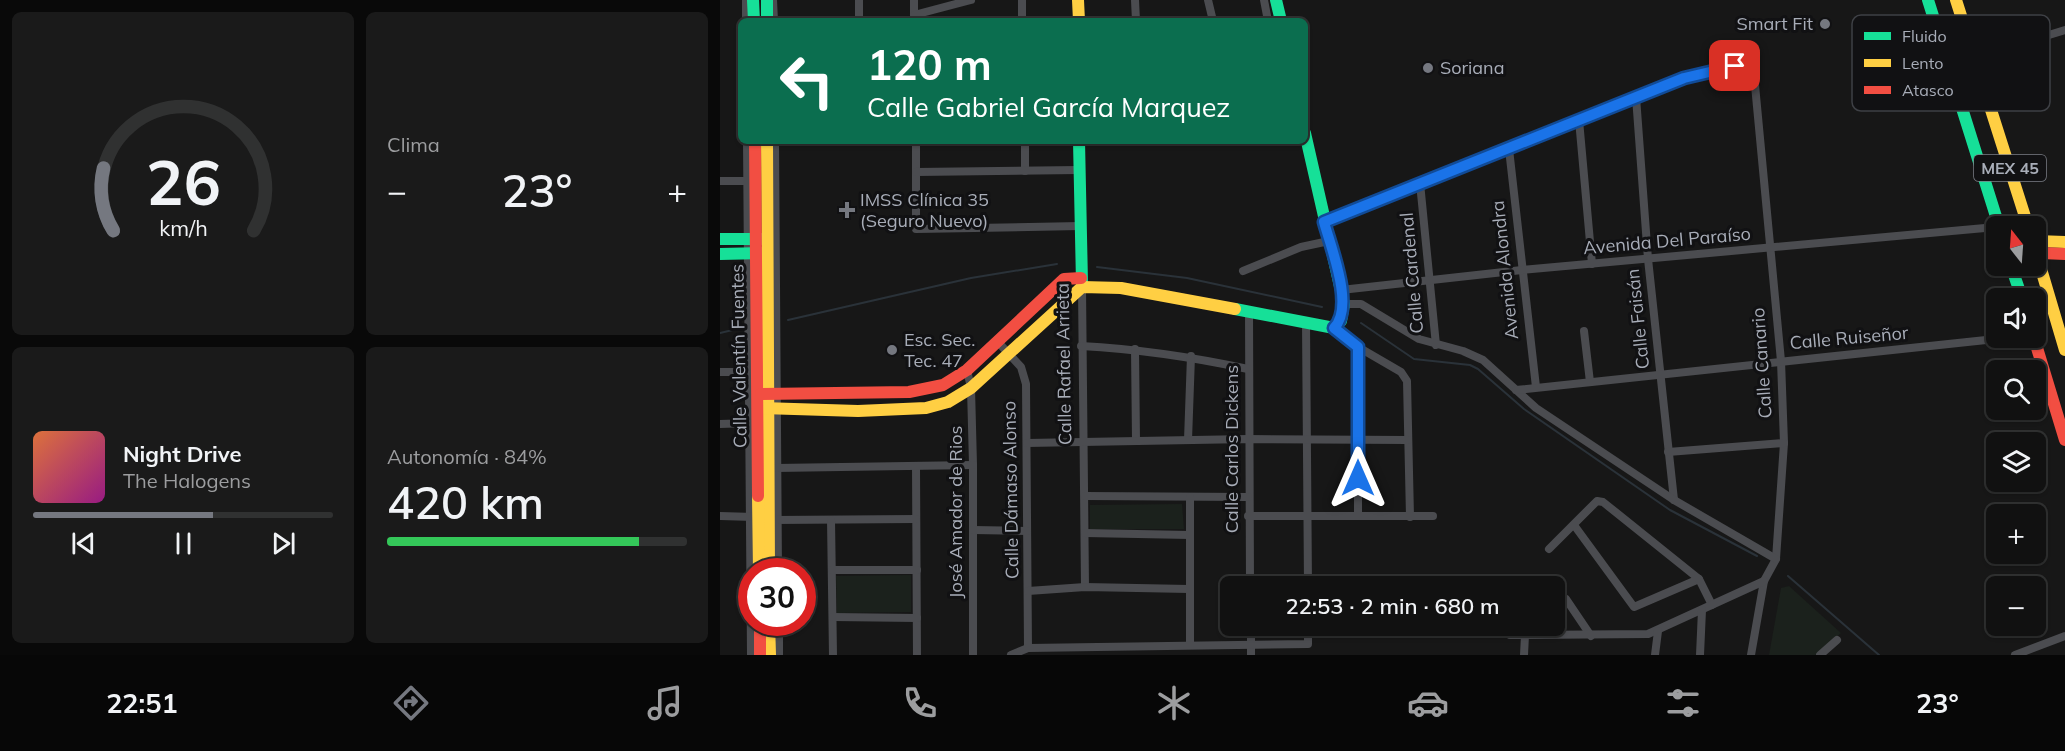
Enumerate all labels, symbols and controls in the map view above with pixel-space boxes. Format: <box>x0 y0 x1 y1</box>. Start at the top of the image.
place label: Smart Fit <box>1736 12 1813 35</box>
legend <box>1852 15 2050 111</box>
marker: Smart Fit <box>1818 17 1832 31</box>
text: Fluido <box>1902 26 1947 46</box>
text: 120 m <box>867 38 992 91</box>
pin <box>1709 40 1760 91</box>
icon: left <box>768 42 846 120</box>
icon: arrive <box>1718 49 1751 82</box>
text: Lento <box>1902 53 1943 73</box>
place label: Soriana <box>1440 56 1504 79</box>
marker: Soriana <box>1421 61 1435 75</box>
text: Atasco <box>1902 80 1954 100</box>
text: Calle Gabriel García Marquez <box>867 90 1230 124</box>
text: Clima <box>387 132 440 157</box>
text: 26 <box>146 142 220 221</box>
road number: MEX 45 <box>1974 155 2046 181</box>
text: 23° <box>502 162 572 218</box>
text: − <box>387 170 407 211</box>
text: + <box>667 170 687 211</box>
place label: IMSS Clínica 35 (Seguro Nuevo) <box>860 188 989 232</box>
street label: Avenida Alondra <box>1486 199 1523 341</box>
marker: IMSS Clínica 35 (Seguro Nuevo) <box>838 201 856 219</box>
street label: Calle Cardenal <box>1395 212 1428 334</box>
text: km/h <box>159 214 207 241</box>
north arrow <box>1986 216 2046 276</box>
map controls <box>1986 216 2046 636</box>
street label: Avenida Del Paraíso <box>1582 222 1752 259</box>
street label: Calle Valentín Fuentes <box>725 264 752 448</box>
street label: Calle Faisán <box>1621 268 1654 370</box>
street label: Calle Rafael Arrieta <box>1051 283 1076 445</box>
button: sound <box>1986 288 2046 348</box>
street label: Calle Canario <box>1746 307 1777 419</box>
street label: Calle Ruiseñor <box>1789 321 1910 354</box>
place label: Esc. Sec. Tec. 47 <box>904 328 975 372</box>
marker: Esc. Sec. Tec. 47 <box>885 343 899 357</box>
button: search <box>1986 360 2046 420</box>
street label: Calle Carlos Dickens <box>1220 365 1243 533</box>
street label: Calle Dámaso Alonso <box>997 401 1024 579</box>
street label: José Amador de Rios <box>944 425 967 599</box>
button: layers <box>1986 432 2046 492</box>
text: Night Drive <box>123 440 242 468</box>
text: Autonomía · 84% <box>387 444 547 469</box>
position arrow <box>1326 446 1390 510</box>
text: The Halogens <box>123 468 251 493</box>
text: 420 km <box>387 474 544 530</box>
button: + <box>1986 504 2046 564</box>
icon: previous <box>67 527 100 560</box>
icon: pause <box>167 527 200 560</box>
icon: next <box>267 527 300 560</box>
speed limit sign: 30 <box>738 558 816 636</box>
button: − <box>1986 576 2046 636</box>
text: 22:53 · 2 min · 680 m <box>1285 592 1500 620</box>
icon: directions <box>390 682 432 724</box>
icon: music <box>644 682 686 724</box>
icon: phone <box>899 682 941 724</box>
icon: climate <box>1153 682 1195 724</box>
icon: car <box>1407 682 1449 724</box>
icon: filters <box>1662 682 1704 724</box>
text: 22:51 <box>106 686 178 720</box>
text: 23° <box>1916 686 1959 720</box>

